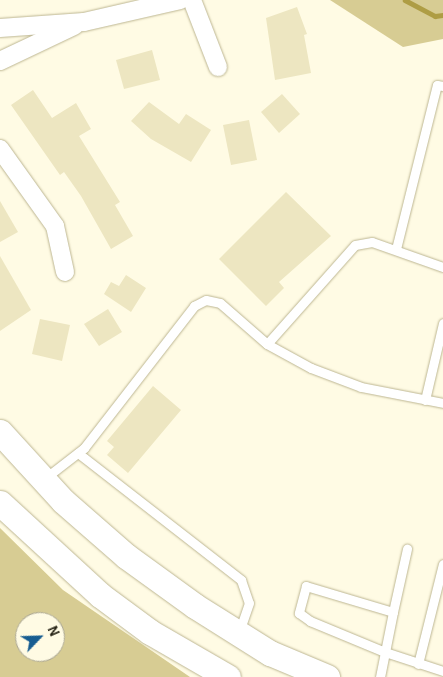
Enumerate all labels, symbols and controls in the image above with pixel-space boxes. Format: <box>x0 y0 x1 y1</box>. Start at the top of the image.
north arrow <box>15 612 65 662</box>
text: N <box>44 624 61 639</box>

